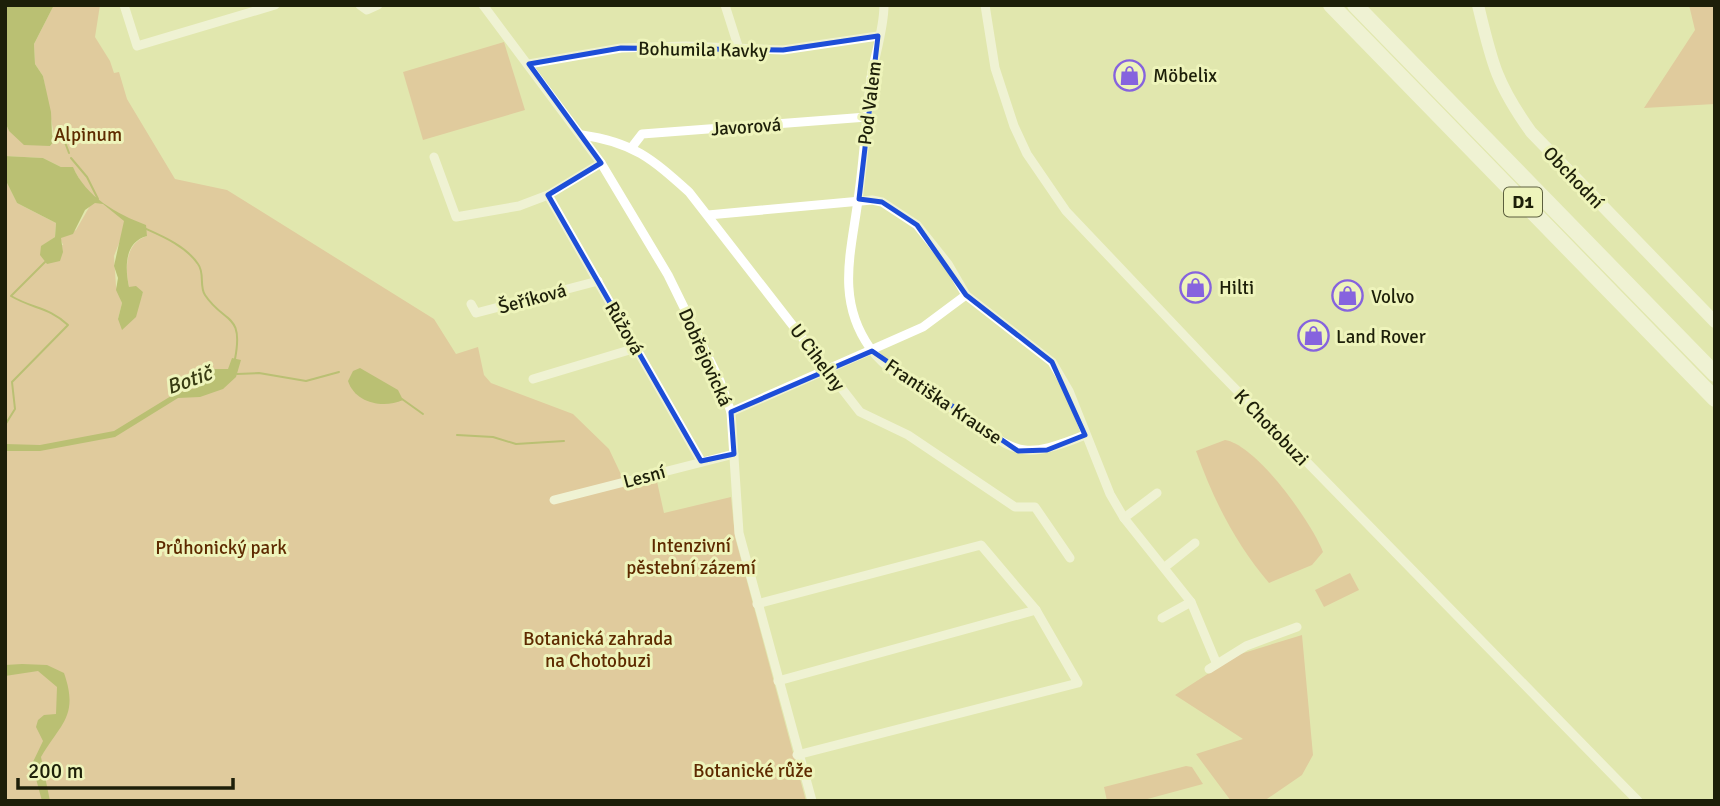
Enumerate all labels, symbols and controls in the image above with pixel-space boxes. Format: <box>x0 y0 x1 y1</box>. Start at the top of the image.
street label: Bohumila Kavky <box>638 37 768 63</box>
shop icon: Möbelix <box>1113 58 1147 92</box>
street label: Pod Valem <box>853 60 887 146</box>
place label: Möbelix <box>1153 64 1217 88</box>
street label: Javorová <box>710 113 782 141</box>
park label: Alpinum <box>54 123 122 147</box>
street label: Obchodní <box>1538 142 1609 214</box>
road number: D1 <box>1504 188 1542 216</box>
shop icon: Hilti <box>1179 270 1213 304</box>
place label: Hilti <box>1219 276 1254 300</box>
street label: Šeříková <box>495 277 569 320</box>
shop icon: Volvo <box>1331 279 1365 313</box>
place label: Volvo <box>1371 285 1415 309</box>
street label: Růžová <box>599 298 649 359</box>
street label: Dobřejovická <box>673 305 737 410</box>
street label: U Cihelny <box>784 319 850 396</box>
shop icon: Land Rover <box>1296 319 1330 353</box>
place label: Land Rover <box>1336 325 1426 349</box>
street label: Františka Krause <box>880 354 1007 450</box>
water label: Botič <box>163 359 217 400</box>
street label: K Chotobuzi <box>1229 384 1314 471</box>
street label: Lesní <box>620 460 669 494</box>
park label: Intenzivní pěstební zázemí <box>626 534 757 580</box>
park label: Průhonický park <box>155 536 287 560</box>
park label: Botanická zahrada na Chotobuzi <box>523 627 673 673</box>
scale bar <box>18 746 233 790</box>
text: 200 m <box>28 758 83 784</box>
park label: Botanické růže <box>693 759 813 783</box>

